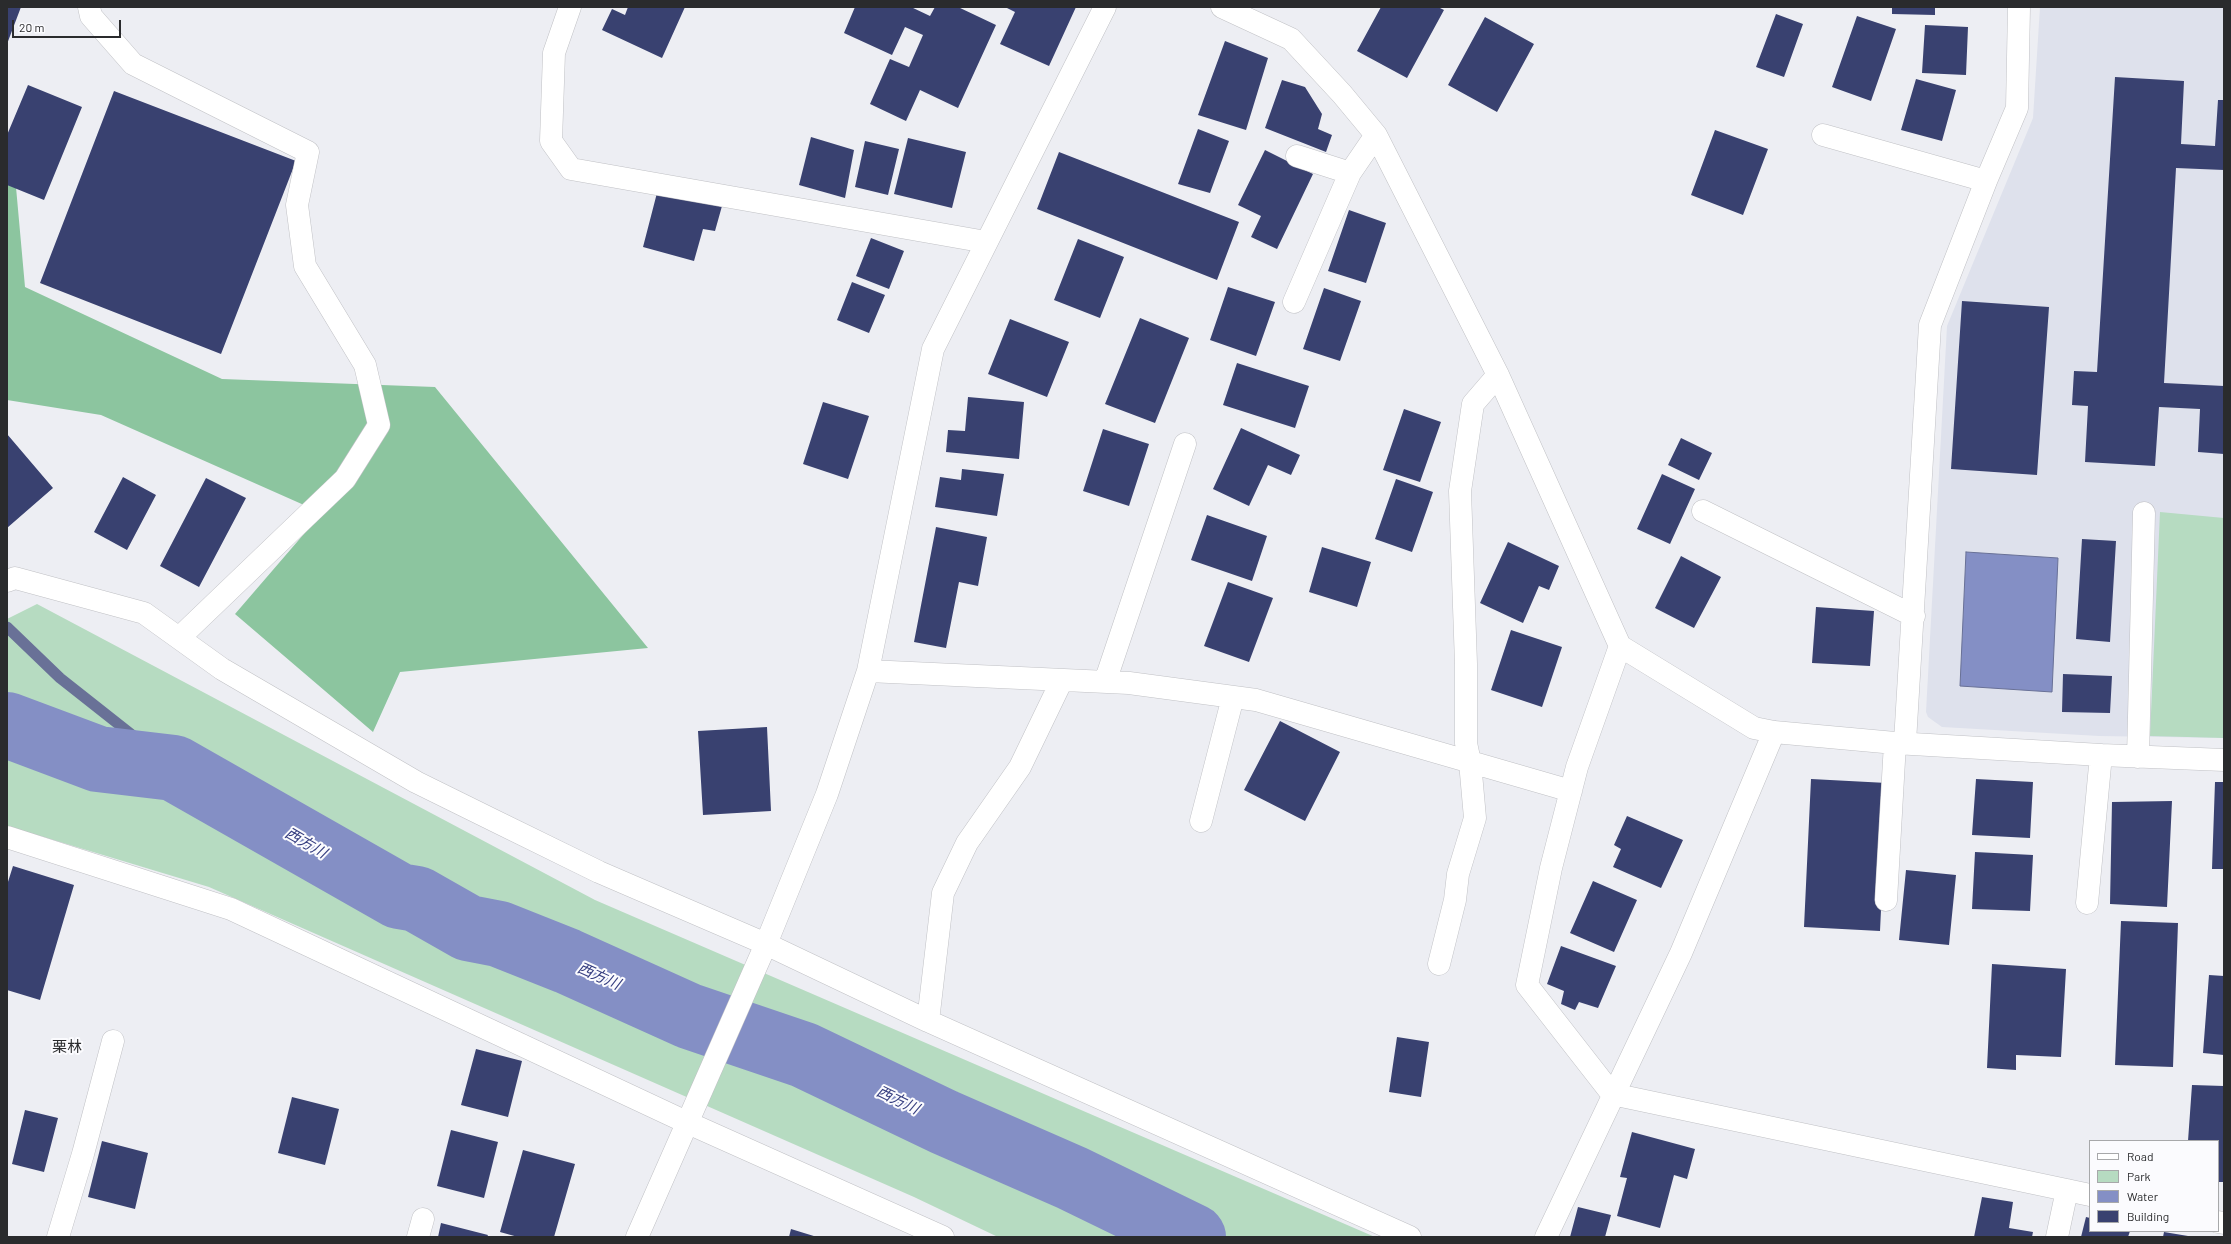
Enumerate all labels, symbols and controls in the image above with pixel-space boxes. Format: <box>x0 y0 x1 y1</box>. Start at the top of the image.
scale bar <box>14 12 123 38</box>
text: 20 m <box>19 20 45 34</box>
water label: 西方川 <box>282 824 330 862</box>
water label: 西方川 <box>575 959 623 993</box>
district label: 栗林 <box>52 1038 82 1056</box>
water label: 西方川 <box>874 1082 922 1118</box>
legend <box>2089 1140 2219 1232</box>
text: Road <box>2127 1149 2154 1163</box>
text: Park <box>2127 1169 2151 1183</box>
text: Water <box>2127 1189 2158 1203</box>
text: Building <box>2127 1209 2169 1223</box>

